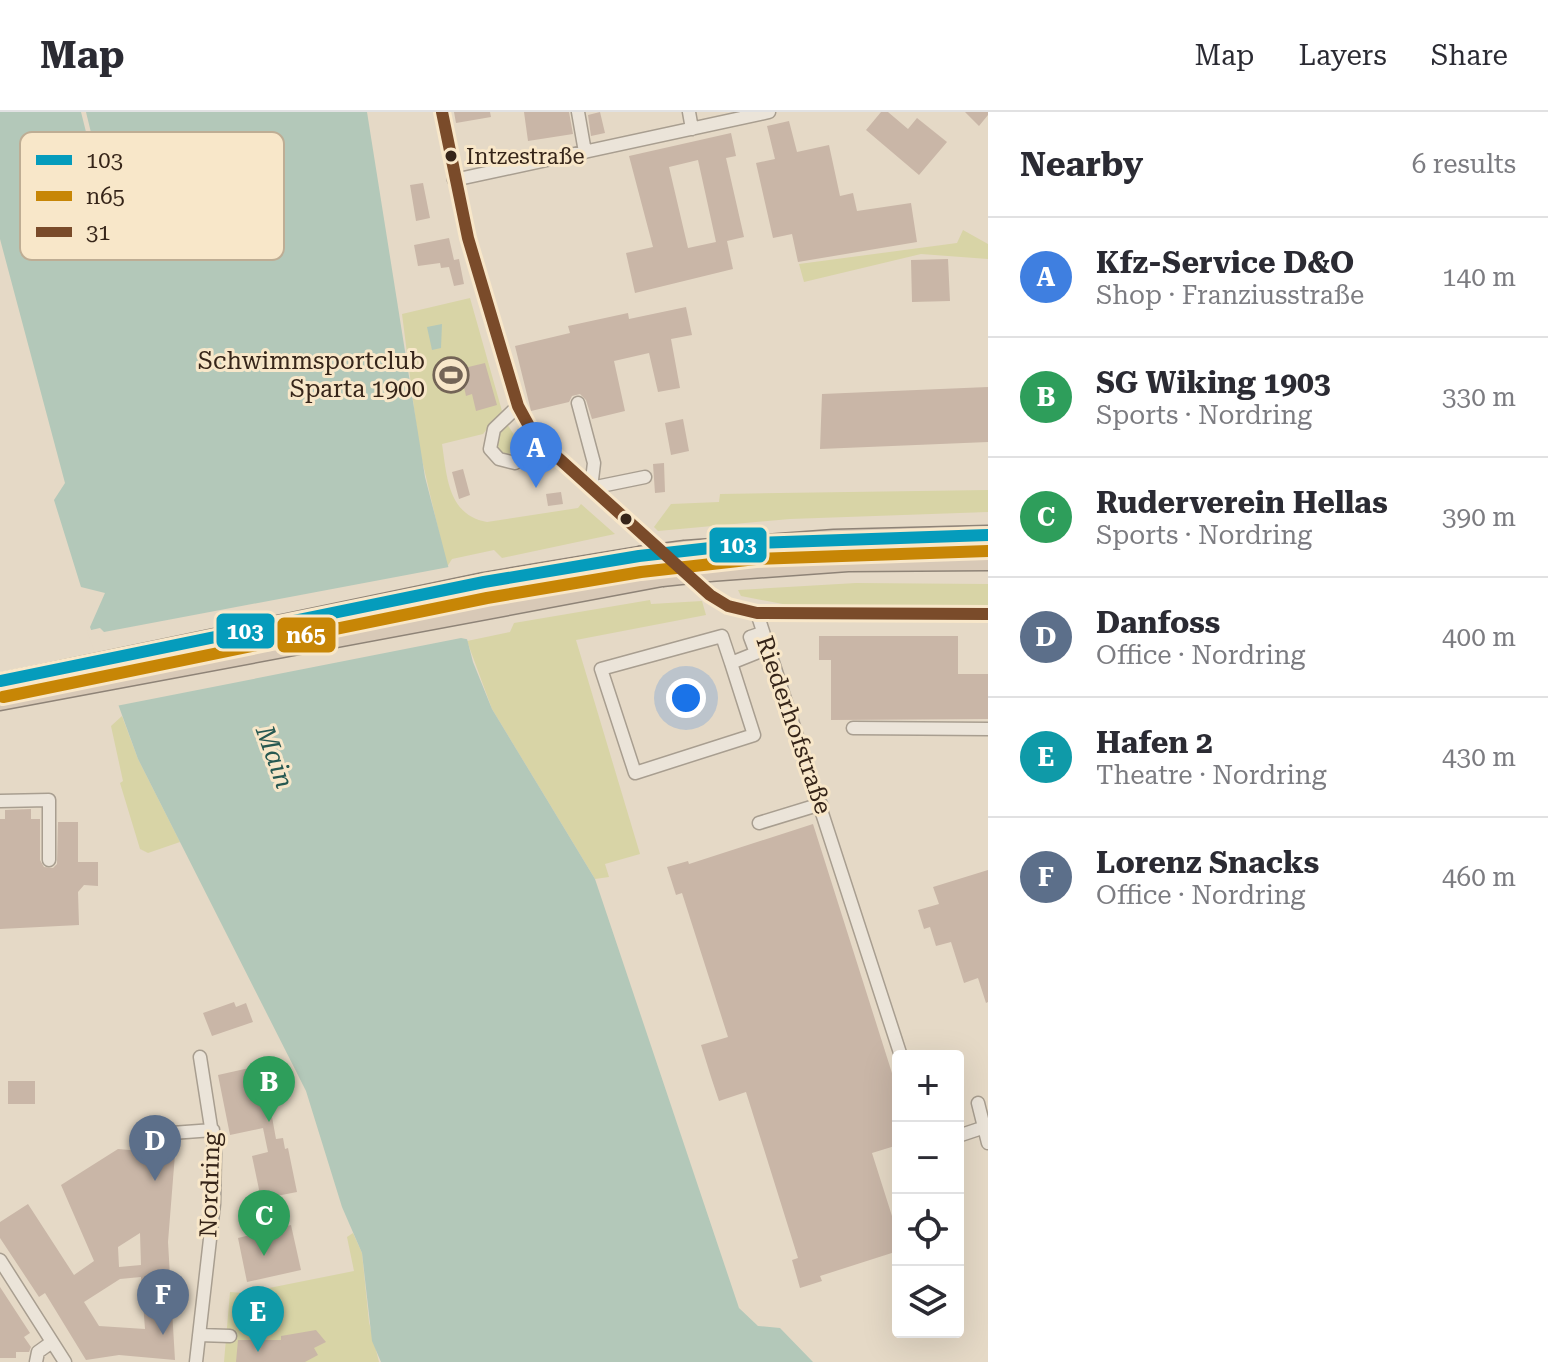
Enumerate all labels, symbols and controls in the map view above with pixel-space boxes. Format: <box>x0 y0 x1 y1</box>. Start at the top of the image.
text: Map <box>40 33 125 77</box>
text: Map <box>1195 39 1254 72</box>
text: Layers <box>1298 39 1387 72</box>
text: Share <box>1431 39 1508 72</box>
legend <box>20 132 284 260</box>
place label: Intzestraße <box>466 144 585 169</box>
text: Nearby <box>1020 144 1143 184</box>
text: 103 <box>86 148 123 173</box>
marker: Intzestraße <box>443 148 459 164</box>
text: 6 results <box>1412 149 1516 179</box>
text: n65 <box>86 184 125 209</box>
text: 31 <box>86 220 111 245</box>
text: Kfz-Service D&O <box>1096 245 1354 280</box>
text: A <box>1037 262 1055 292</box>
text: 140 m <box>1442 262 1516 292</box>
text: Shop · Franziusstraße <box>1096 280 1364 310</box>
place label: Schwimmsportclub Sparta 1900 <box>198 347 425 403</box>
sports icon: Schwimmsportclub Sparta 1900 <box>432 356 470 394</box>
text: SG Wiking 1903 <box>1096 365 1331 400</box>
text: B <box>1037 382 1055 412</box>
text: 330 m <box>1442 382 1516 412</box>
text: Sports · Nordring <box>1096 400 1312 430</box>
pin: A <box>510 422 562 488</box>
text: Ruderverein Hellas <box>1096 485 1388 520</box>
text: C <box>1037 502 1055 532</box>
text: 390 m <box>1442 502 1516 532</box>
unlabelled marker <box>618 511 634 527</box>
text: Sports · Nordring <box>1096 520 1312 550</box>
line badge: 103 <box>708 526 768 564</box>
text: 103 <box>720 533 756 558</box>
text: Danfoss <box>1096 605 1220 640</box>
line badge: 103 <box>215 612 276 650</box>
line badge: n65 <box>276 616 337 654</box>
text: 103 <box>227 619 263 644</box>
text: D <box>1036 622 1056 652</box>
text: 400 m <box>1442 622 1516 652</box>
text: n65 <box>286 623 326 648</box>
street label: Riederhofstraße <box>750 632 838 818</box>
text: Office · Nordring <box>1096 640 1305 670</box>
your location <box>666 678 706 718</box>
water label: Main <box>250 721 300 792</box>
text: Hafen 2 <box>1096 725 1213 760</box>
text: E <box>1038 742 1054 772</box>
text: 430 m <box>1442 742 1516 772</box>
text: Theatre · Nordring <box>1096 760 1326 790</box>
text: Lorenz Snacks <box>1096 845 1319 880</box>
text: F <box>1038 862 1054 892</box>
text: 460 m <box>1442 862 1516 892</box>
text: Office · Nordring <box>1096 880 1305 910</box>
map controls <box>892 1050 964 1338</box>
button: + <box>892 1050 964 1122</box>
pin: B <box>243 1056 295 1122</box>
pin: D <box>129 1115 181 1181</box>
button: − <box>892 1122 964 1194</box>
street label: Nordring <box>194 1132 226 1238</box>
pin: C <box>238 1190 290 1256</box>
button: locate <box>892 1194 964 1266</box>
button: layers <box>892 1266 964 1338</box>
pin: F <box>137 1269 189 1335</box>
pin: E <box>232 1286 284 1352</box>

